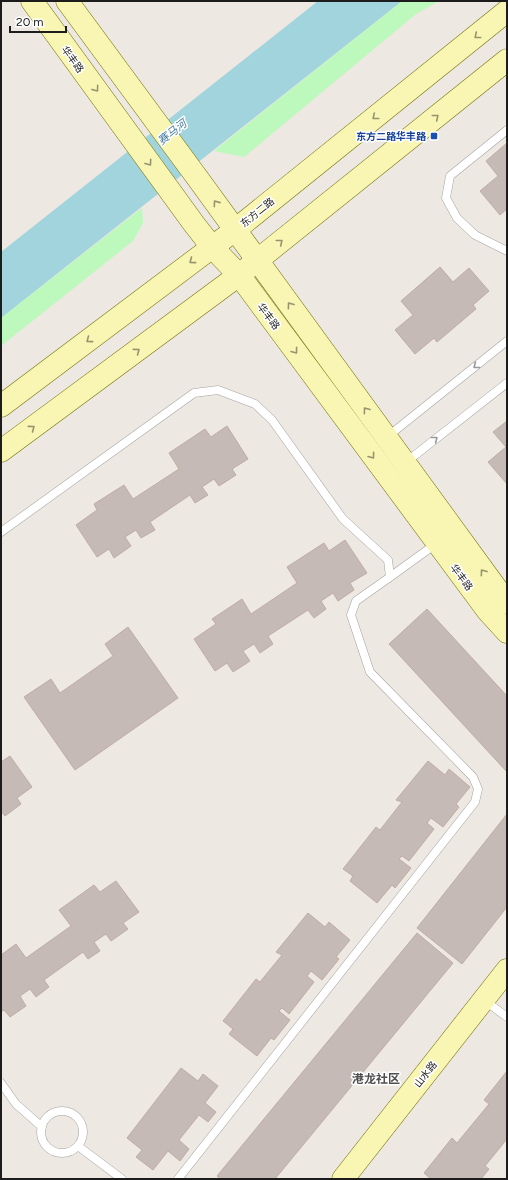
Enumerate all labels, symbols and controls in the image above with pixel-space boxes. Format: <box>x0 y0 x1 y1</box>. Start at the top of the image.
scale bar <box>10 8 66 34</box>
text: 20 m <box>16 15 44 29</box>
one-way arrow <box>474 31 481 38</box>
street label: 华丰路 <box>59 43 87 75</box>
one-way arrow <box>91 85 98 92</box>
one-way arrow <box>373 112 380 119</box>
one-way arrow <box>432 115 439 122</box>
water label: 赛马河 <box>155 116 191 148</box>
place label: 东方二路华丰路 <box>356 130 427 143</box>
marker: 东方二路华丰路 <box>429 131 439 141</box>
one-way arrow <box>144 159 151 166</box>
street label: 东方二路 <box>238 195 277 230</box>
one-way arrow <box>214 200 221 207</box>
one-way arrow <box>275 240 283 247</box>
one-way arrow <box>190 257 197 264</box>
street label: 华丰路 <box>254 300 283 332</box>
one-way arrow <box>288 302 295 309</box>
one-way arrow <box>86 335 93 342</box>
one-way arrow <box>290 347 297 354</box>
one-way arrow <box>132 348 139 355</box>
one-way arrow <box>474 361 481 368</box>
one-way arrow <box>363 407 371 414</box>
one-way arrow <box>28 426 35 433</box>
one-way arrow <box>431 437 438 444</box>
one-way arrow <box>368 452 375 459</box>
street label: 华丰路 <box>447 561 476 593</box>
one-way arrow <box>480 569 488 576</box>
street label: 山水路 <box>411 1058 440 1090</box>
district label: 港龙社区 <box>352 1072 400 1086</box>

